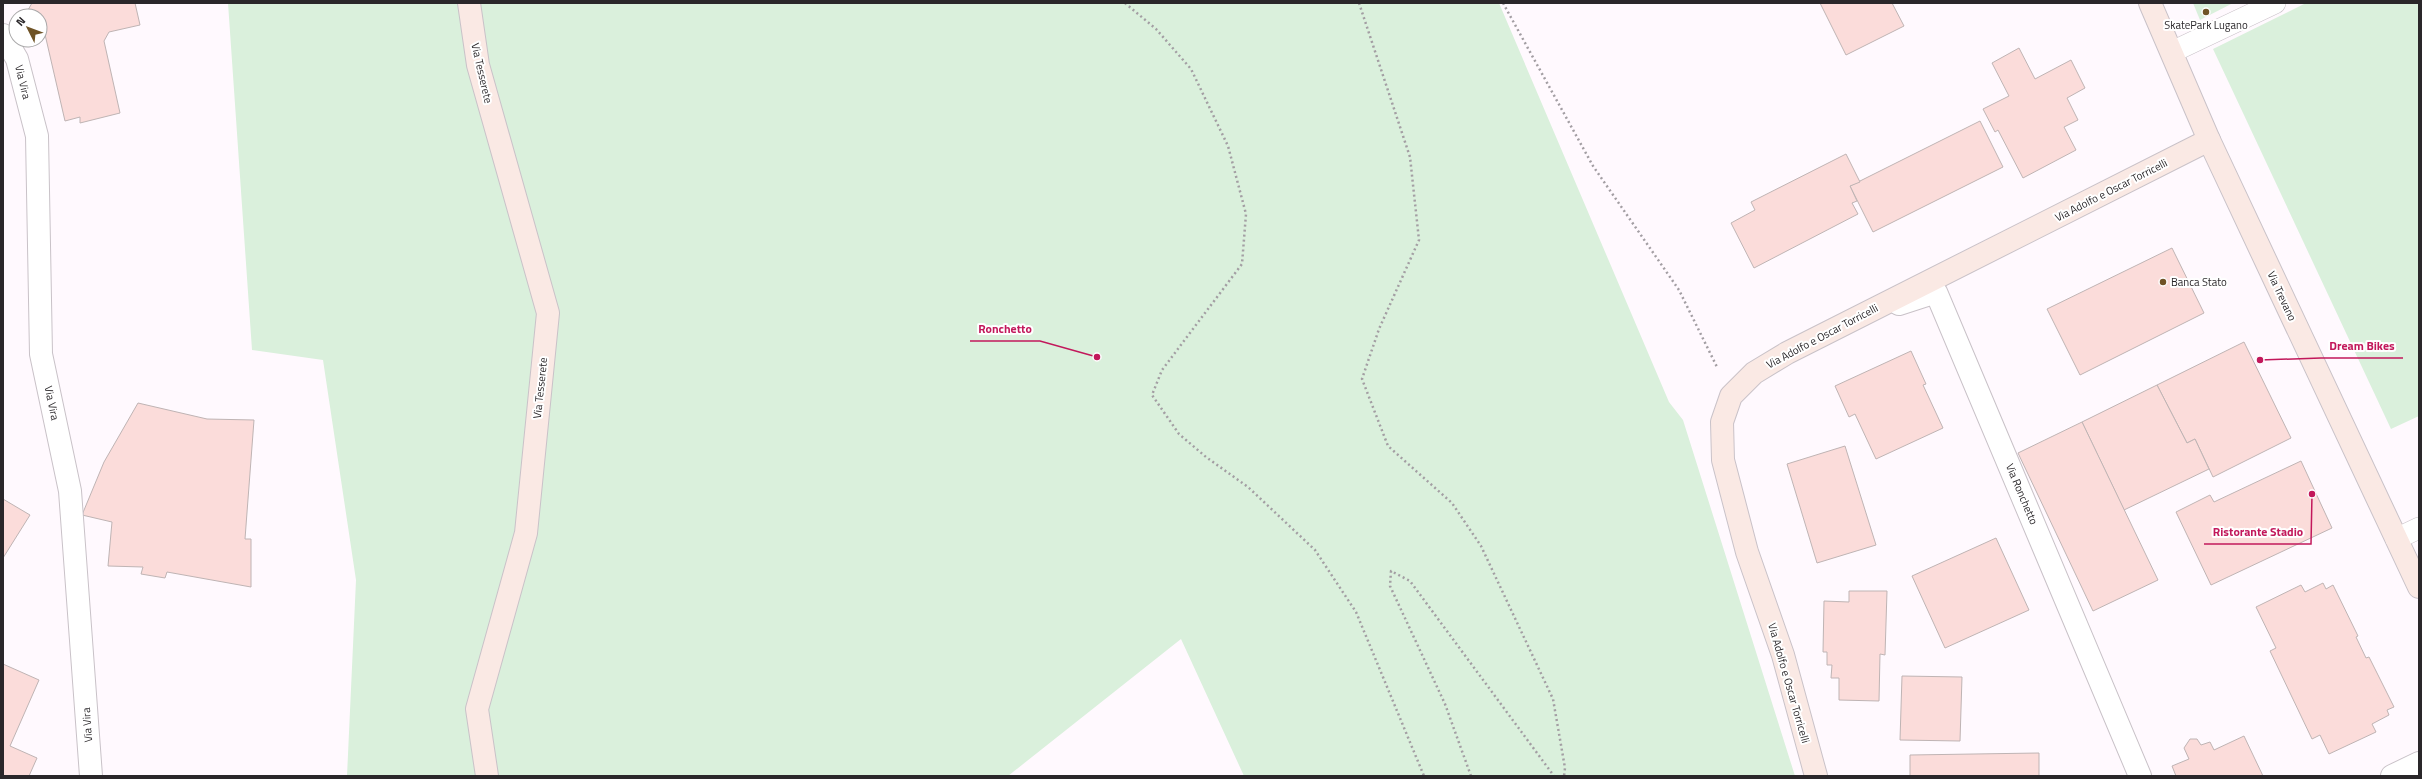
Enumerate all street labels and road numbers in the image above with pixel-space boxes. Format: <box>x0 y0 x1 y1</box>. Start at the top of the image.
street label: Via Tesserete <box>467 41 497 105</box>
street label: Via Vira <box>11 63 35 101</box>
street label: Via Adolfo e Oscar Torricelli <box>2052 155 2170 225</box>
street label: Via Trevano <box>2264 269 2301 324</box>
street label: Via Adolfo e Oscar Torricelli <box>1763 300 1881 372</box>
street label: Via Tesserete <box>529 356 551 419</box>
street label: Via Vira <box>41 384 64 422</box>
street label: Via Ronchetto <box>2002 461 2042 527</box>
street label: Via Adolfo e Oscar Torricelli <box>1764 621 1814 745</box>
street label: Via Vira <box>78 707 96 743</box>

